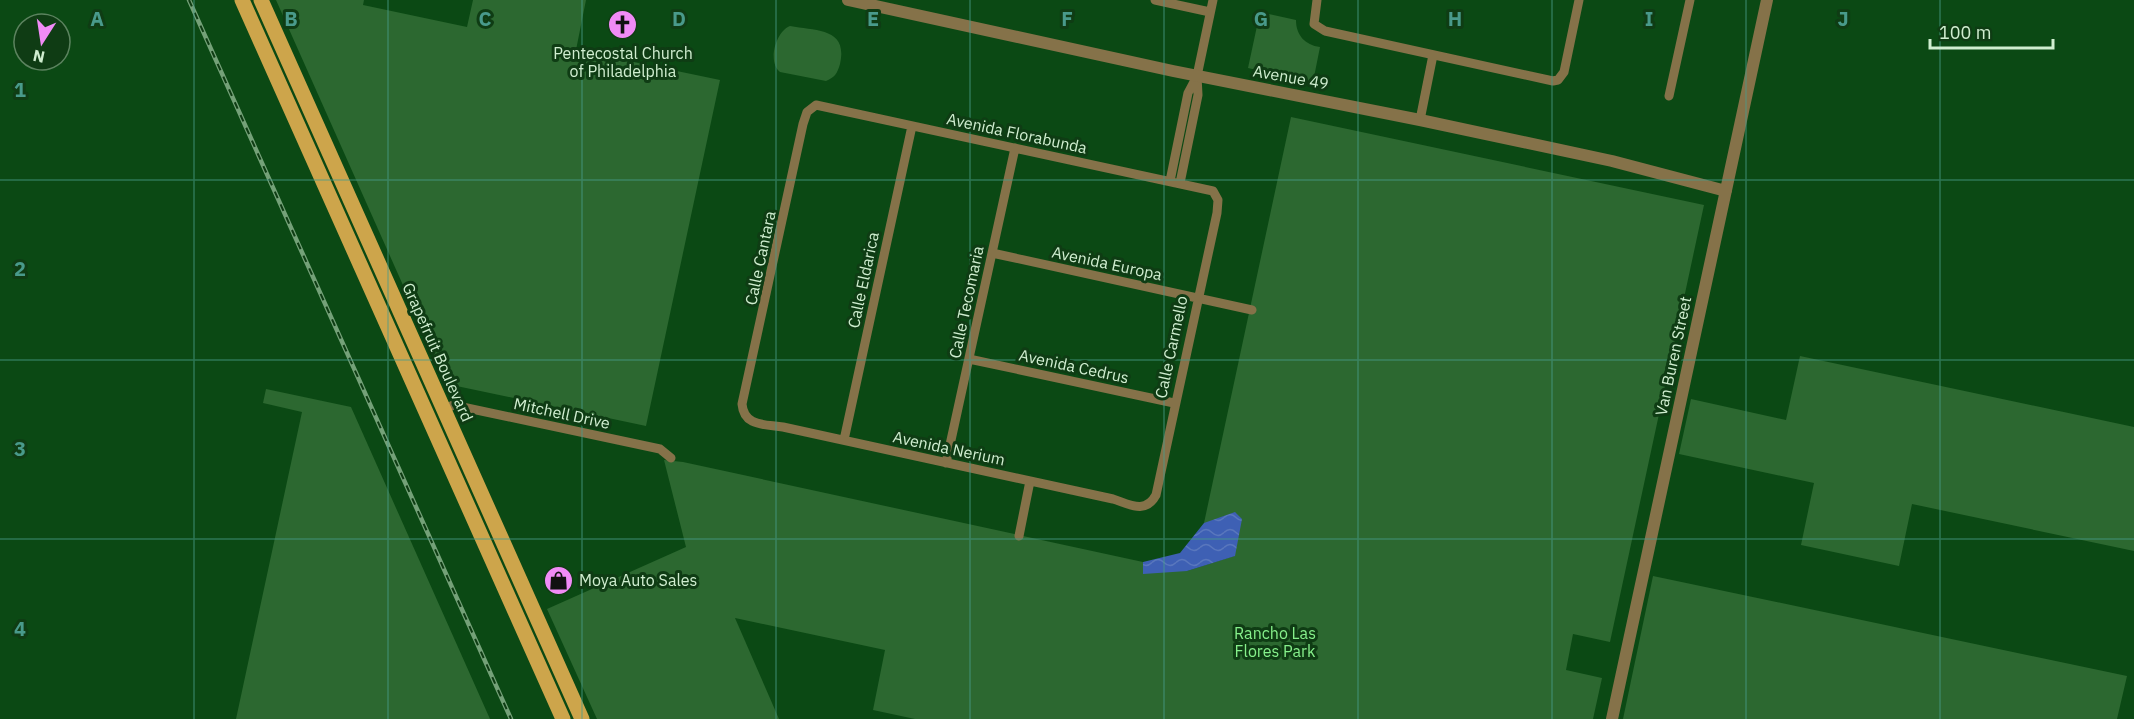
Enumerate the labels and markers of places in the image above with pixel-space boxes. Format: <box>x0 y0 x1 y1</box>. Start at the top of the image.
church icon: Pentecostal Church of Philadelphia <box>607 9 639 41</box>
place label: Pentecostal Church of Philadelphia <box>553 43 693 81</box>
shop icon: Moya Auto Sales <box>542 564 574 596</box>
place label: Moya Auto Sales <box>579 570 697 590</box>

